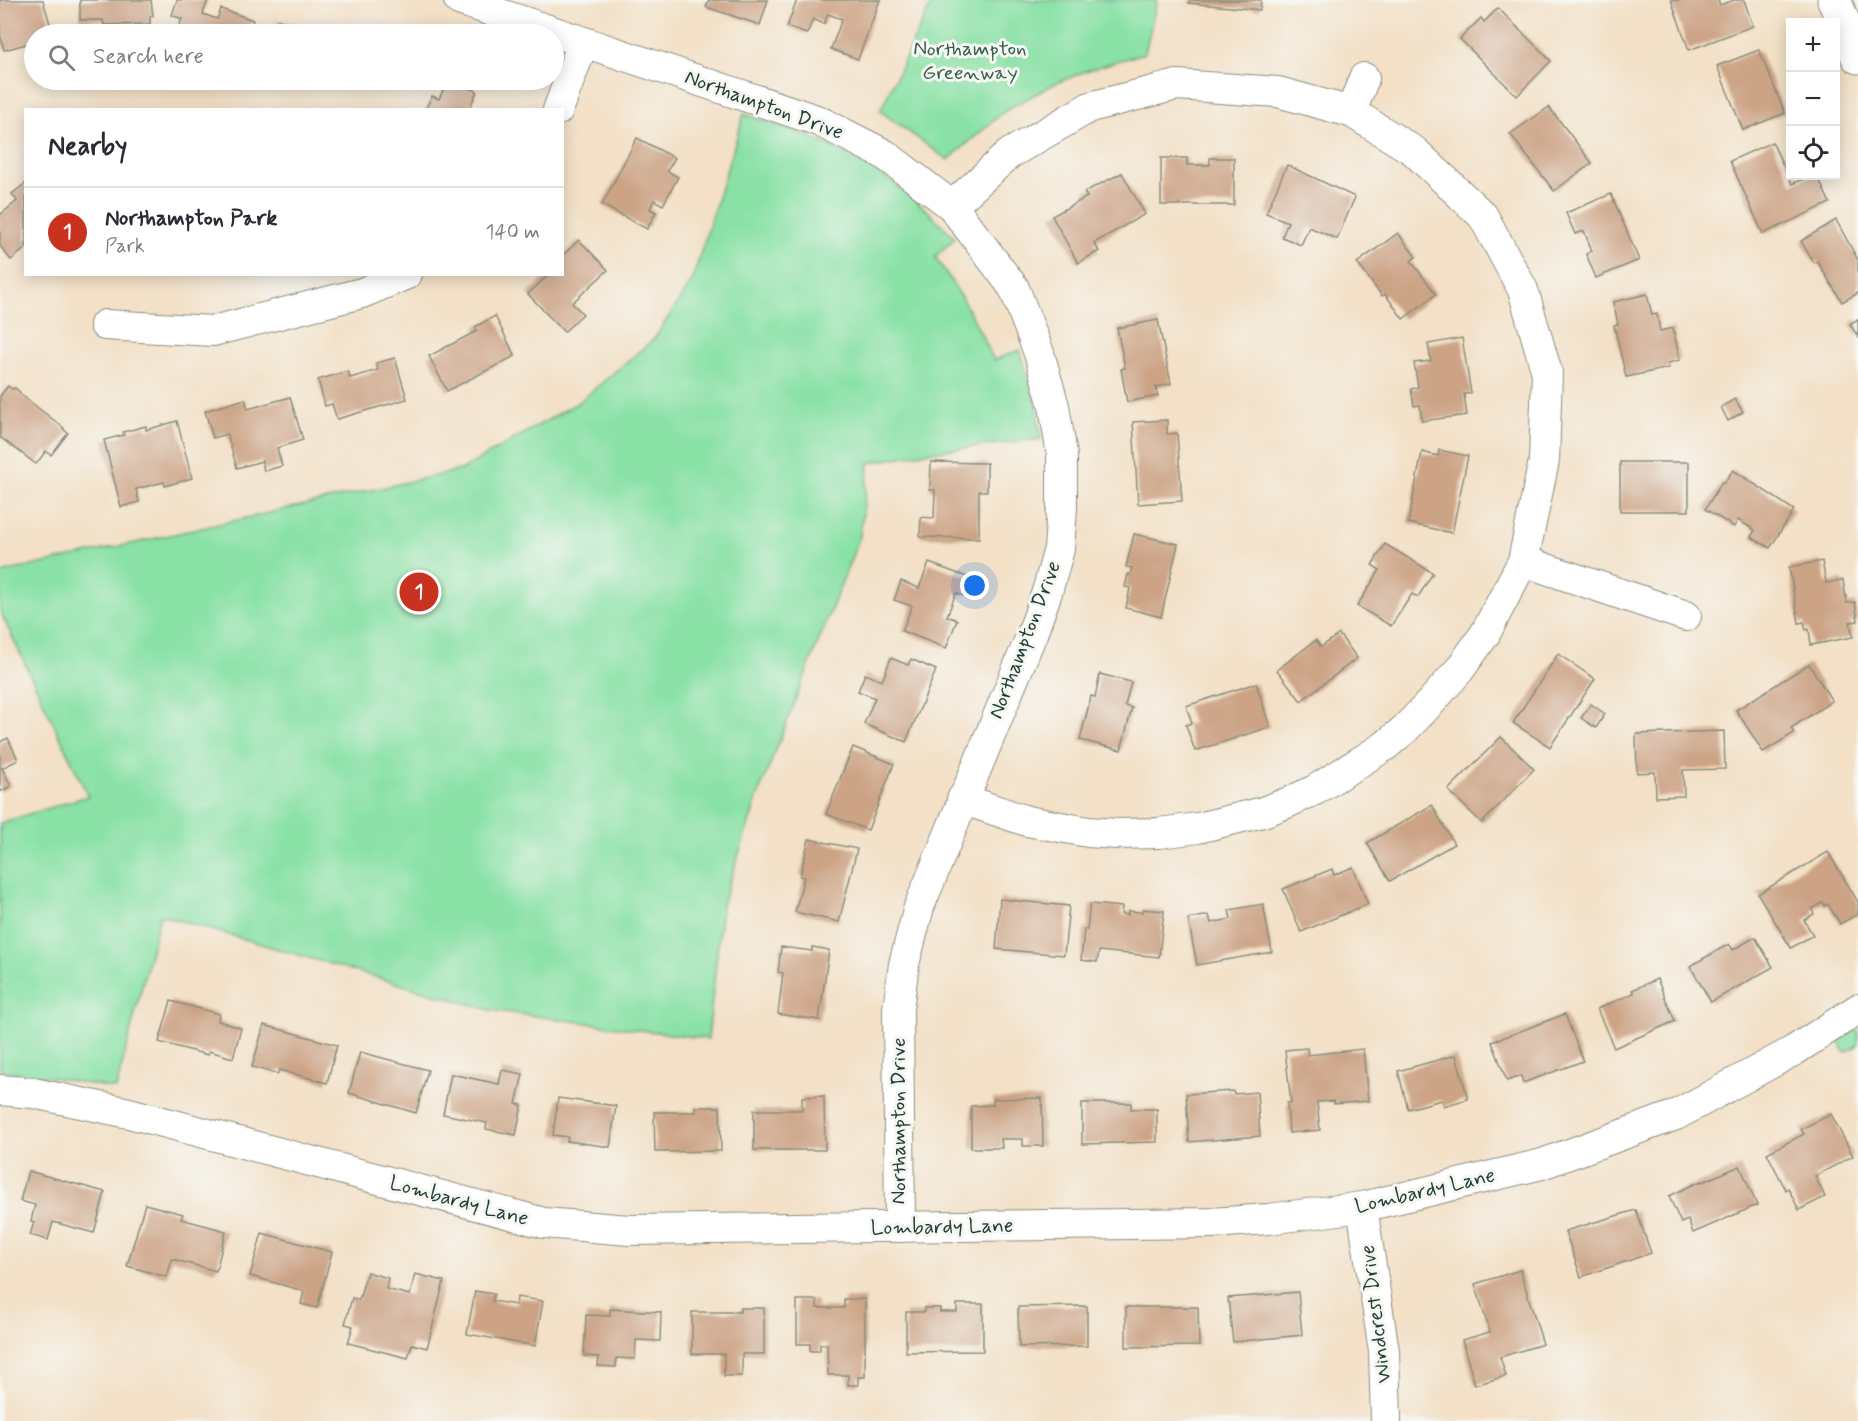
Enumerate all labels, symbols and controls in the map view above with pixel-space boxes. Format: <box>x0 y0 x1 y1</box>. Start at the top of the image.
map controls <box>1786 18 1840 180</box>
button: + <box>1786 18 1840 72</box>
search box <box>24 24 564 90</box>
park label: Northampton Greenway <box>913 35 1027 87</box>
icon: search <box>45 41 78 74</box>
text: Search here <box>93 43 204 71</box>
street label: Northampton Drive <box>681 63 847 147</box>
button: − <box>1786 72 1840 126</box>
button: locate <box>1786 126 1840 180</box>
text: Nearby <box>48 130 127 164</box>
text: Northampton Park <box>105 205 277 233</box>
text: 1 <box>63 219 72 246</box>
text: 140 m <box>486 219 540 246</box>
text: Park <box>105 233 145 260</box>
street label: Northampton Drive <box>982 557 1068 723</box>
pin: 1 <box>400 570 438 614</box>
your location <box>960 571 989 600</box>
street label: Northampton Drive <box>885 1038 913 1204</box>
street label: Lombardy Lane <box>1352 1161 1498 1221</box>
street label: Lombardy Lane <box>386 1169 532 1233</box>
street label: Lombardy Lane <box>870 1212 1014 1242</box>
street label: Windcrest Drive <box>1354 1243 1398 1385</box>

